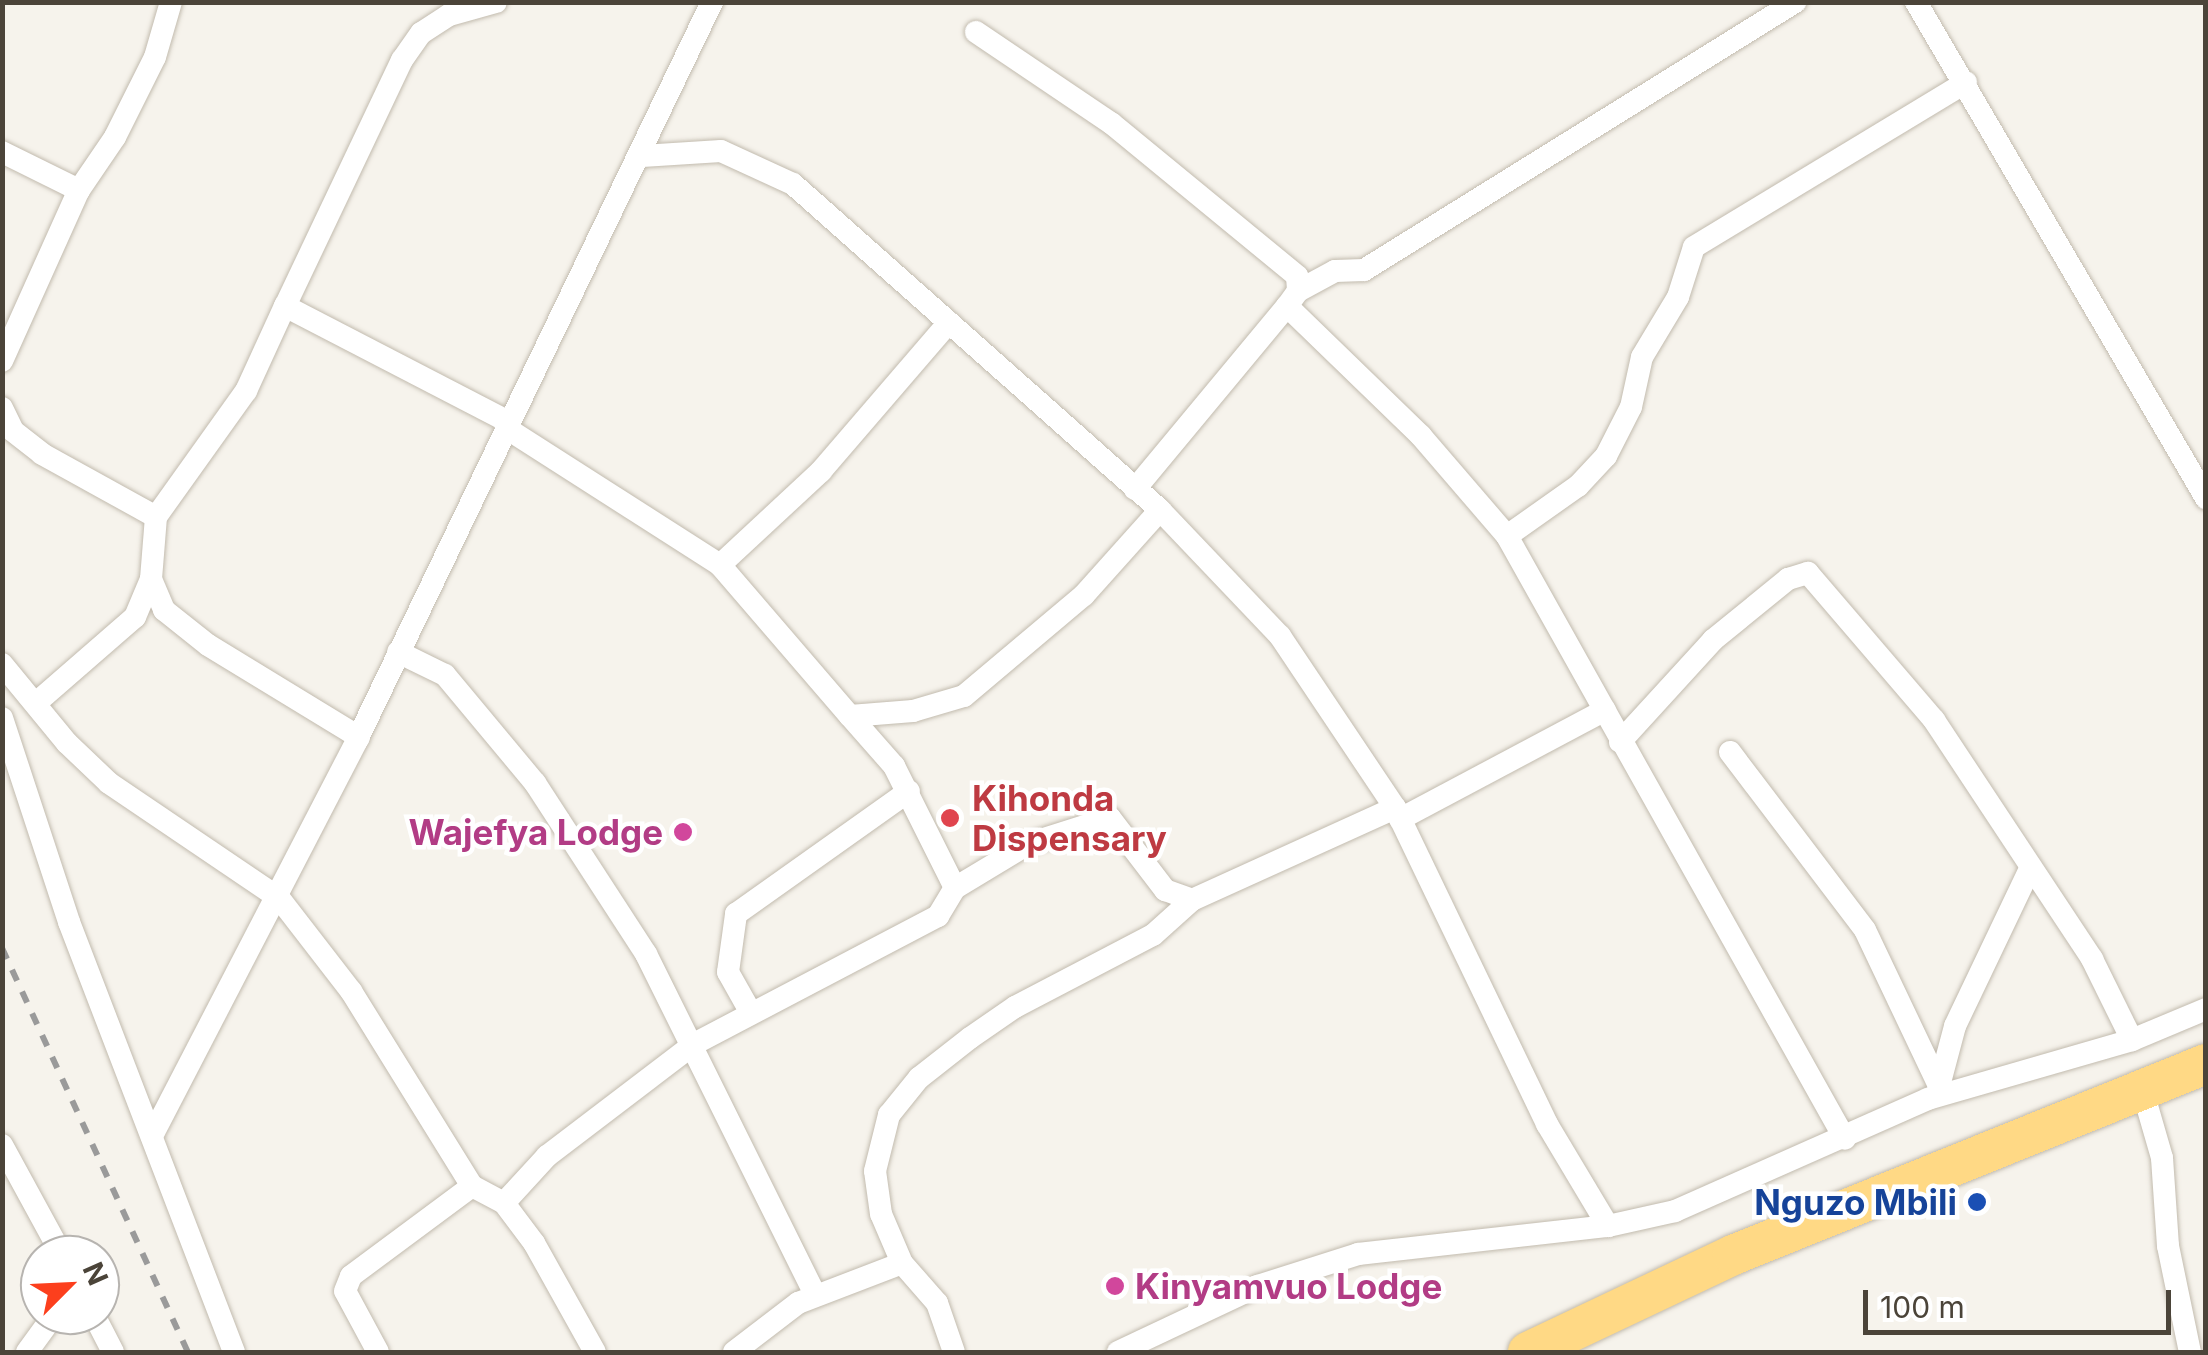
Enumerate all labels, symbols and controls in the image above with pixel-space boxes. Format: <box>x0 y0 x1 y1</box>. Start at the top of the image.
place label: Kihonda Dispensary <box>972 777 1167 859</box>
marker: Kihonda Dispensary <box>937 805 963 831</box>
place label: Wajefya Lodge <box>408 811 663 853</box>
marker: Wajefya Lodge <box>672 821 694 843</box>
place label: Nguzo Mbili <box>1754 1181 1957 1223</box>
marker: Nguzo Mbili <box>1966 1191 1988 1213</box>
north arrow <box>20 1235 120 1335</box>
text: N <box>76 1257 115 1290</box>
place label: Kinyamvuo Lodge <box>1135 1265 1442 1307</box>
scale bar <box>1868 1270 2176 1332</box>
marker: Kinyamvuo Lodge <box>1104 1275 1126 1297</box>
text: 100 m <box>1880 1289 1965 1325</box>

